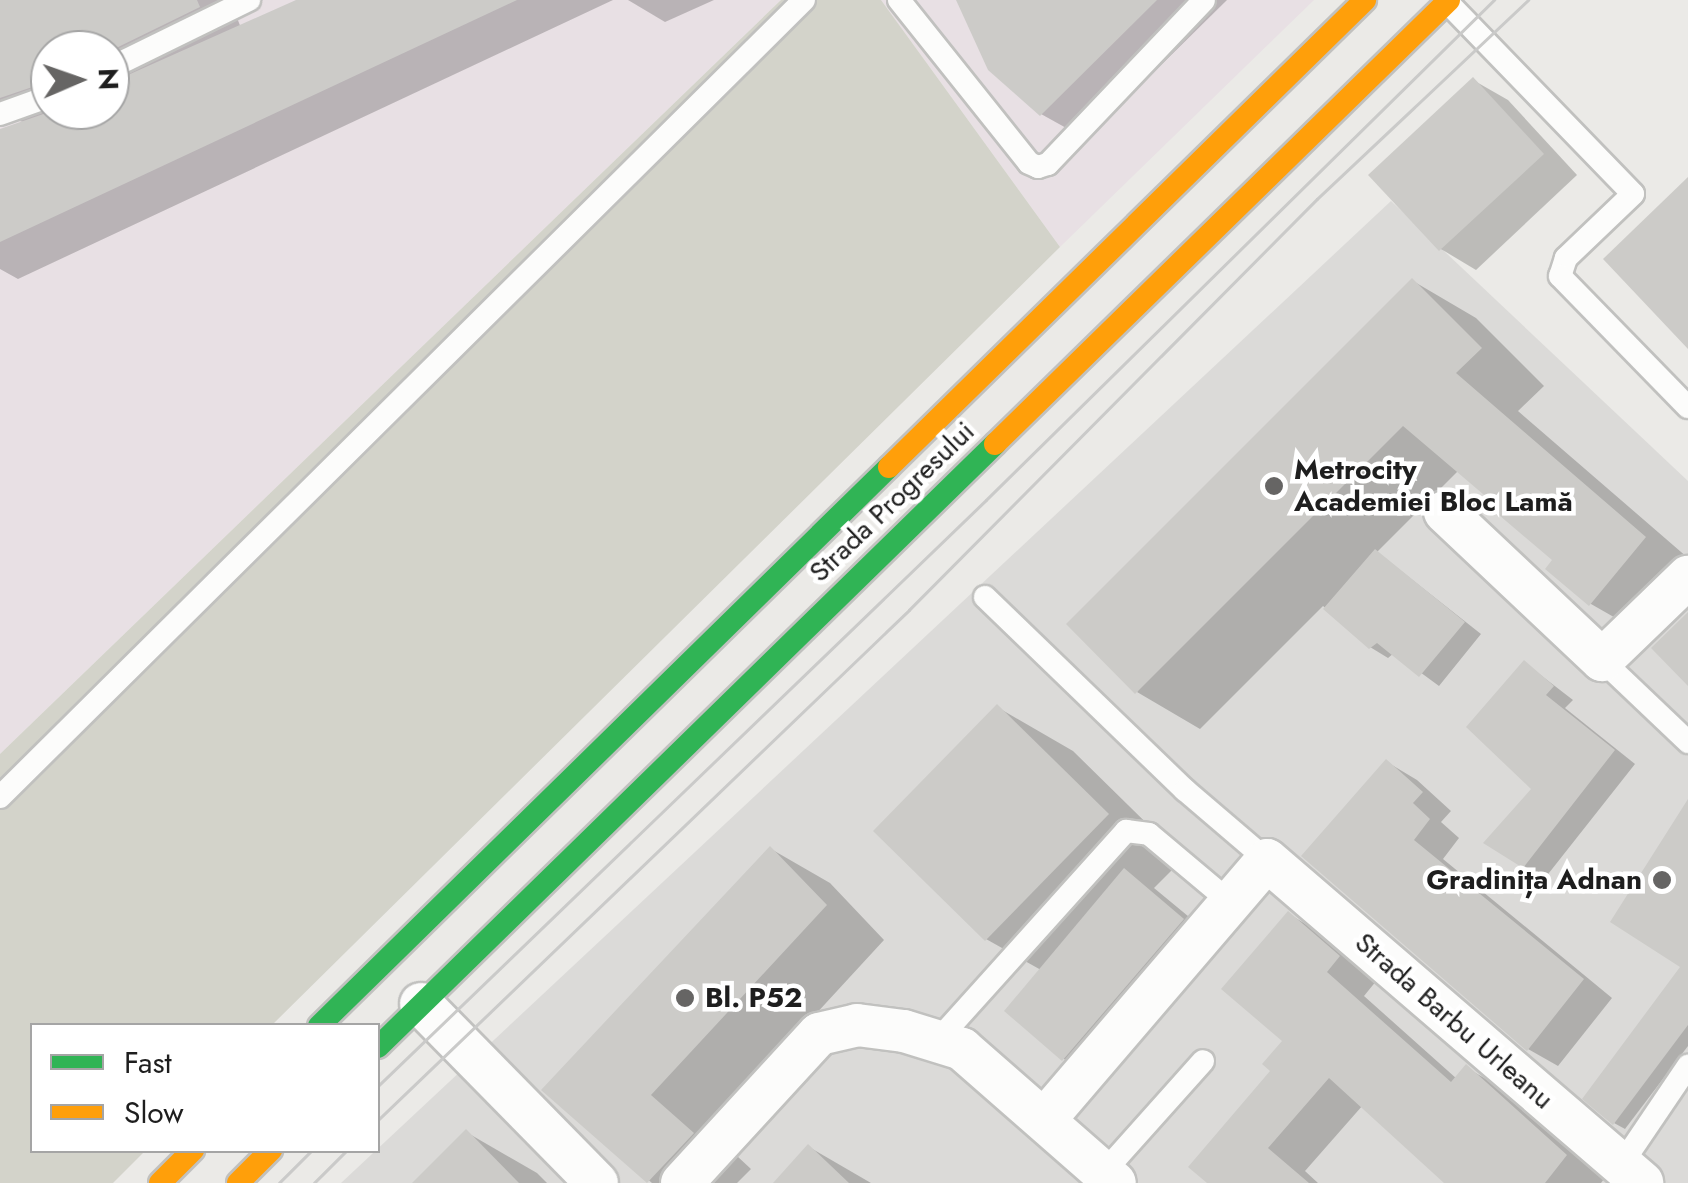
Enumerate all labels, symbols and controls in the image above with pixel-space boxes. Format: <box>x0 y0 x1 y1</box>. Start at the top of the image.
north arrow <box>30 30 130 130</box>
text: N <box>88 67 129 91</box>
street label: Strada Progresului <box>803 415 981 589</box>
place label: Metrocity Academiei Bloc Lamă <box>1294 453 1573 519</box>
marker: Metrocity Academiei Bloc Lamă <box>1263 475 1285 497</box>
place label: Gradinița Adnan <box>1426 863 1642 897</box>
marker: Gradinița Adnan <box>1651 869 1673 891</box>
street label: Strada Barbu Urleanu <box>1348 926 1560 1116</box>
place label: Bl. P52 <box>705 981 802 1015</box>
marker: Bl. P52 <box>674 987 696 1009</box>
legend <box>30 1023 380 1153</box>
text: Fast <box>124 1041 172 1084</box>
text: Slow <box>124 1091 184 1134</box>

